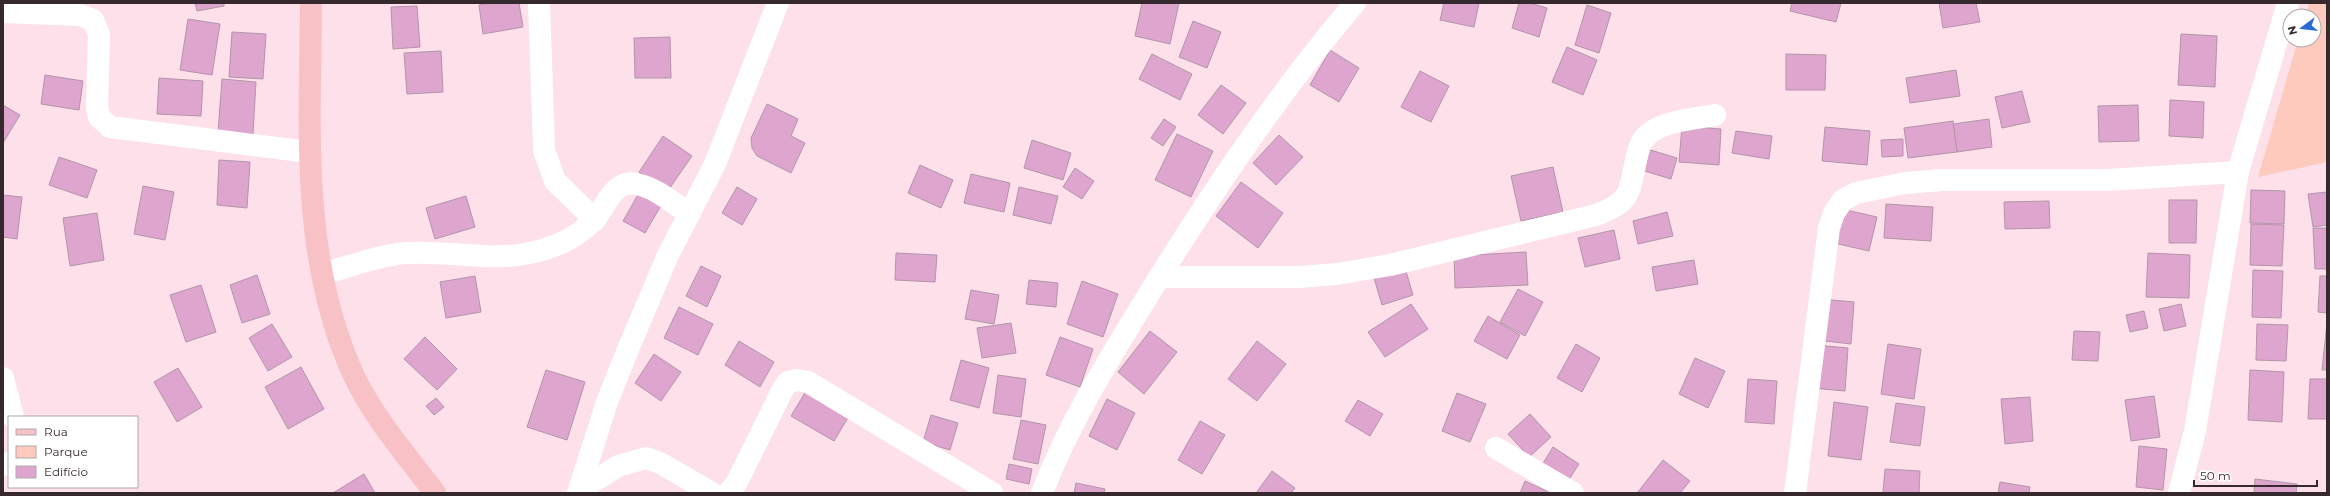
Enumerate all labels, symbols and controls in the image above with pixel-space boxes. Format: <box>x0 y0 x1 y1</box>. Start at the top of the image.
north arrow <box>2282 8 2322 48</box>
text: N <box>2284 24 2300 37</box>
legend <box>8 416 138 488</box>
text: Rua <box>44 424 68 439</box>
text: Parque <box>44 444 88 459</box>
scale bar <box>2194 462 2317 488</box>
text: Edifício <box>44 464 88 479</box>
text: 50 m <box>2200 468 2231 483</box>

